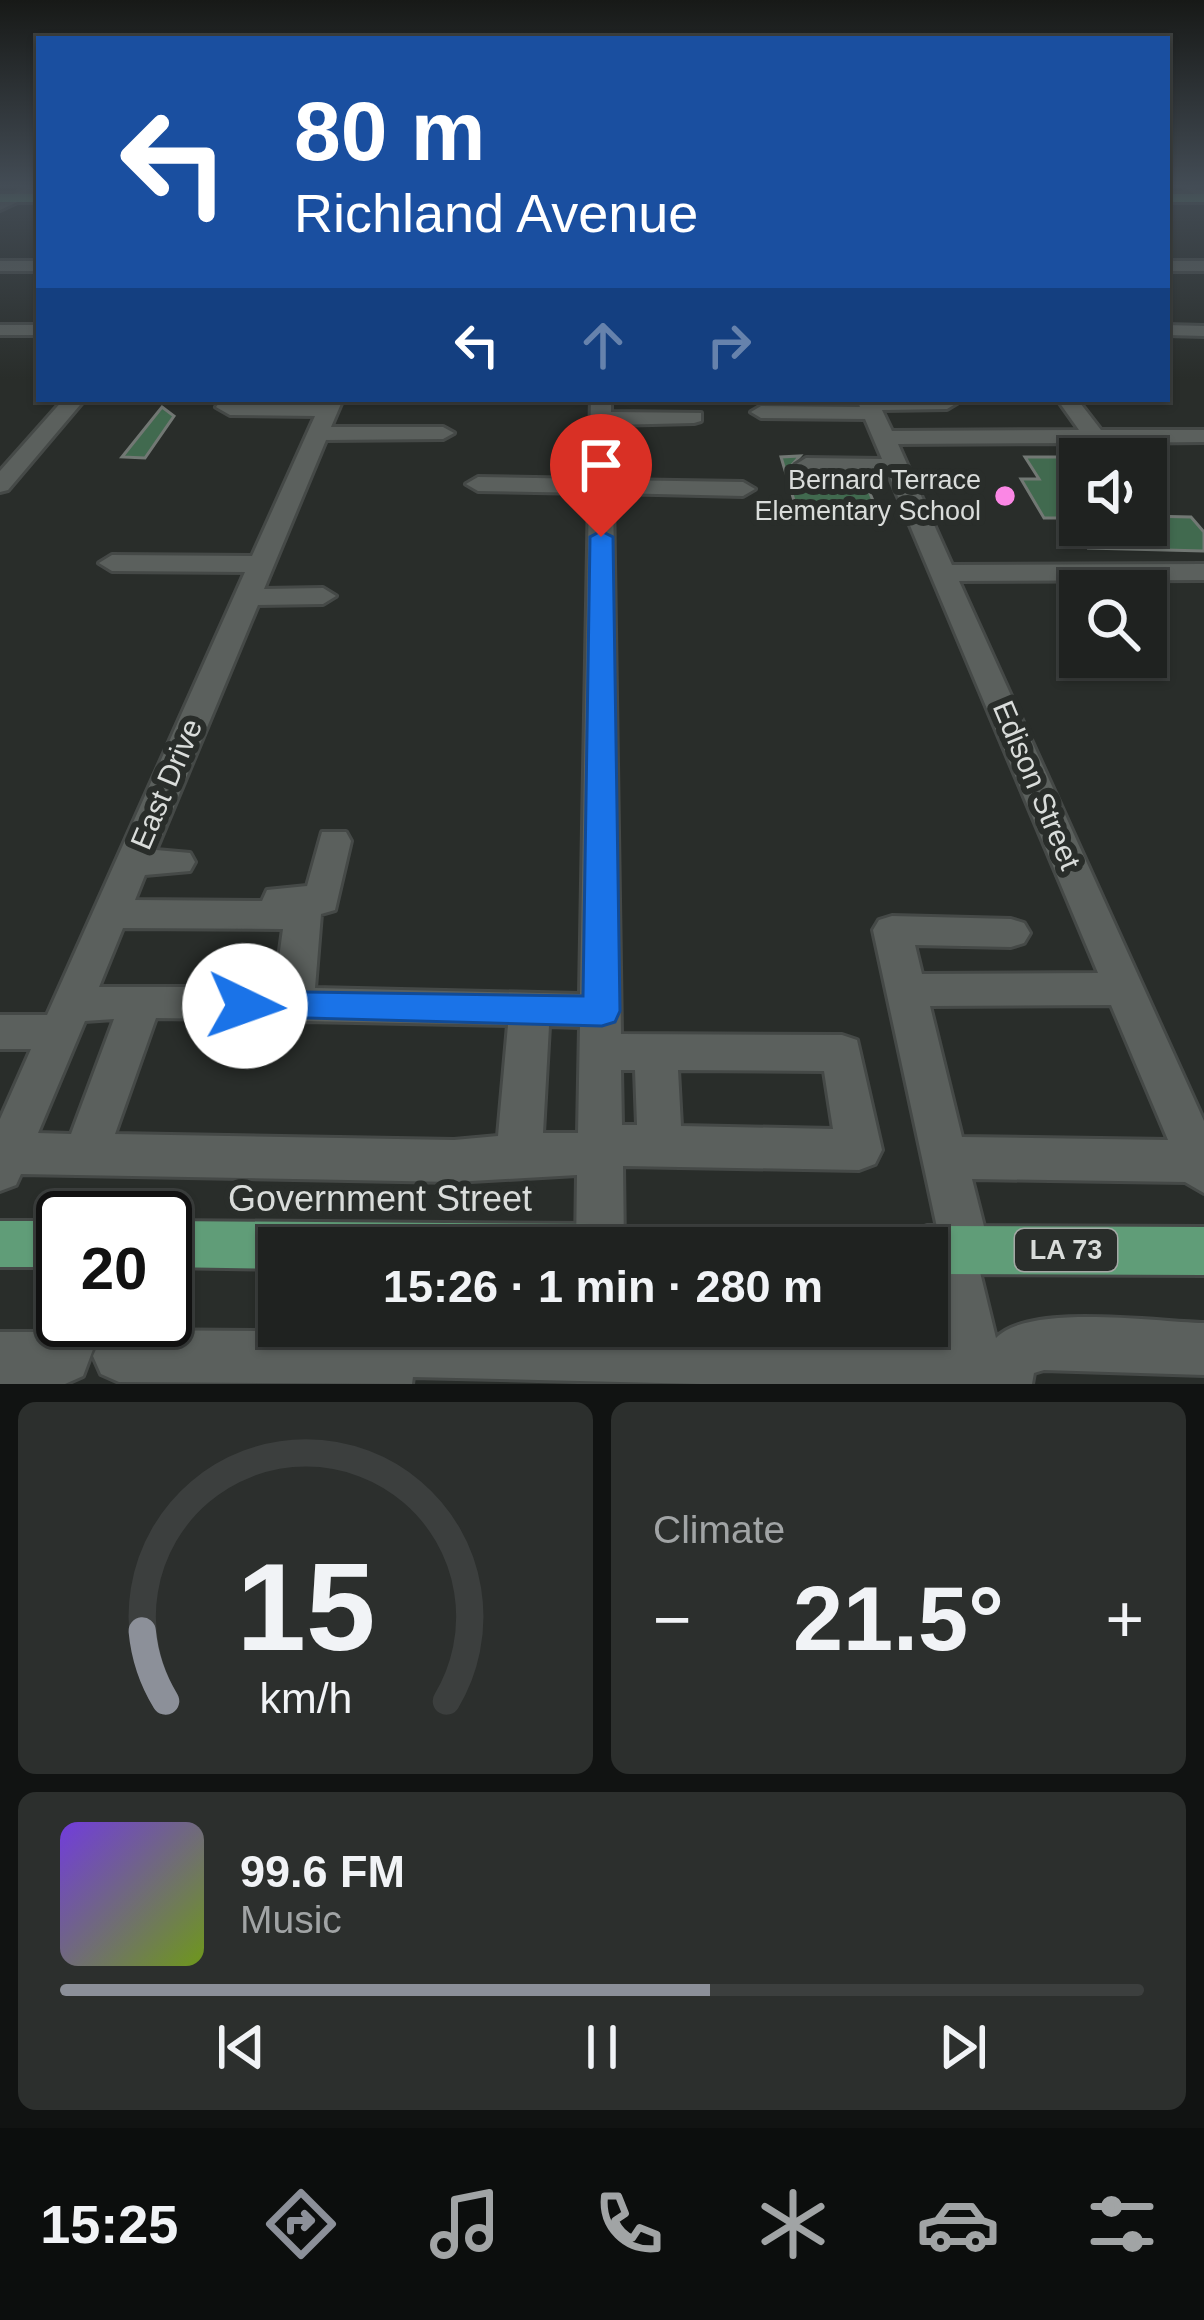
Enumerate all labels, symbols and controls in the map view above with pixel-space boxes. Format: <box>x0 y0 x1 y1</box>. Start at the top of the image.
icon: left <box>96 84 252 240</box>
text: 80 m <box>294 84 485 178</box>
text: Richland Avenue <box>294 183 698 243</box>
icon: left <box>444 312 510 378</box>
icon: ahead <box>570 312 636 378</box>
icon: right <box>696 312 762 378</box>
pin <box>550 414 652 537</box>
icon: arrive <box>568 432 634 498</box>
map controls <box>1059 438 1167 678</box>
button: sound <box>1059 438 1167 546</box>
place label: Bernard Terrace Elementary School <box>754 465 981 526</box>
marker: Bernard Terrace Elementary School <box>992 483 1018 509</box>
button: search <box>1059 570 1167 678</box>
street label: Edison Street <box>987 696 1088 875</box>
street label: East Drive <box>124 714 208 854</box>
position arrow <box>182 943 308 1069</box>
street label: Government Street <box>228 1178 532 1219</box>
speed limit sign: 20 <box>36 1191 192 1347</box>
road number: LA 73 <box>1015 1229 1117 1271</box>
text: 15:26 · 1 min · 280 m <box>383 1261 823 1312</box>
text: Climate <box>653 1508 785 1551</box>
text: 15 <box>236 1537 375 1676</box>
text: 21.5° <box>793 1569 1004 1669</box>
text: − <box>653 1582 692 1656</box>
text: + <box>1105 1582 1144 1656</box>
text: km/h <box>259 1674 352 1722</box>
text: 99.6 FM <box>240 1846 405 1897</box>
text: Music <box>240 1898 342 1941</box>
icon: previous <box>208 2014 274 2080</box>
icon: pause <box>569 2014 635 2080</box>
icon: next <box>930 2014 996 2080</box>
icon: directions <box>259 2182 343 2266</box>
icon: music <box>423 2182 507 2266</box>
icon: phone <box>587 2182 671 2266</box>
icon: climate <box>751 2182 835 2266</box>
icon: car <box>916 2182 1000 2266</box>
icon: filters <box>1080 2182 1164 2266</box>
text: 15:25 <box>40 2194 178 2254</box>

